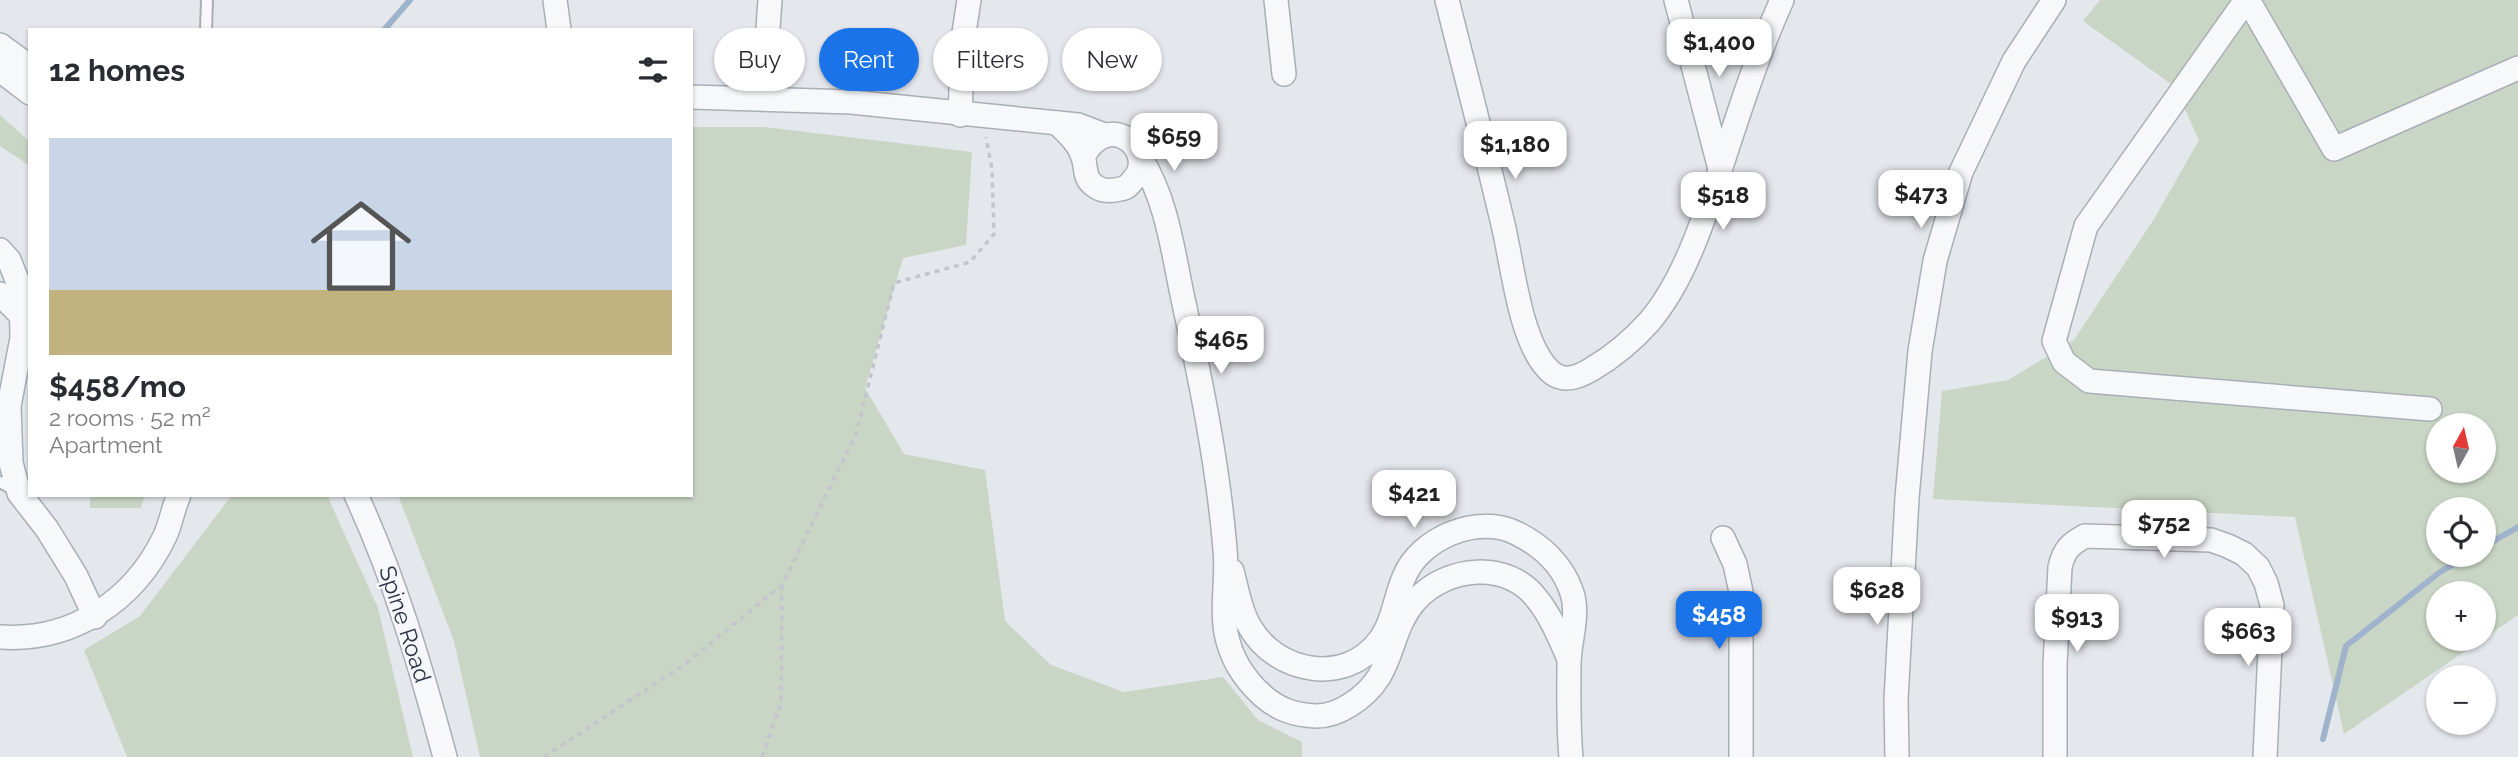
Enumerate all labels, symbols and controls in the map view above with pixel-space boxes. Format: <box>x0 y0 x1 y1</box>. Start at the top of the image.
pin: $1,400 <box>1662 20 1776 79</box>
chip: Buy <box>714 28 805 91</box>
chip: Rent <box>819 28 919 91</box>
chip: Filters <box>933 28 1048 91</box>
chip: New <box>1062 28 1162 91</box>
text: $1,400 <box>1683 28 1755 55</box>
icon: filters <box>634 51 672 89</box>
text: 12 homes <box>49 53 185 88</box>
pin: $659 <box>1133 114 1215 173</box>
text: $659 <box>1147 122 1201 149</box>
pin: $1,180 <box>1458 122 1572 181</box>
text: $1,180 <box>1480 130 1550 157</box>
pin: $473 <box>1880 170 1962 230</box>
pin: $518 <box>1682 173 1764 232</box>
text: $473 <box>1894 179 1948 206</box>
text: $518 <box>1697 181 1749 208</box>
icon: home <box>298 183 424 309</box>
pin: $465 <box>1180 316 1262 376</box>
text: $465 <box>1194 325 1248 352</box>
text: $458/mo <box>49 369 186 404</box>
text: 2 rooms · 52 m² <box>49 404 211 431</box>
north arrow <box>2426 413 2496 483</box>
map controls <box>2426 413 2496 735</box>
text: Apartment <box>49 431 163 458</box>
pin: $421 <box>1373 470 1455 530</box>
text: $421 <box>1388 479 1440 506</box>
button: locate <box>2426 497 2496 567</box>
pin: $752 <box>2123 500 2205 560</box>
text: $752 <box>2138 509 2190 536</box>
street label: Spine Road <box>374 562 437 686</box>
pin: $628 <box>1836 568 1918 627</box>
text: $628 <box>1849 576 1905 603</box>
button: + <box>2426 581 2496 651</box>
pin: $458 <box>1678 592 1760 651</box>
pin: $913 <box>2036 594 2118 654</box>
text: $458 <box>1692 600 1746 627</box>
text: $913 <box>2051 603 2103 630</box>
pin: $663 <box>2207 608 2289 668</box>
text: $663 <box>2220 617 2276 644</box>
button: − <box>2426 665 2496 735</box>

